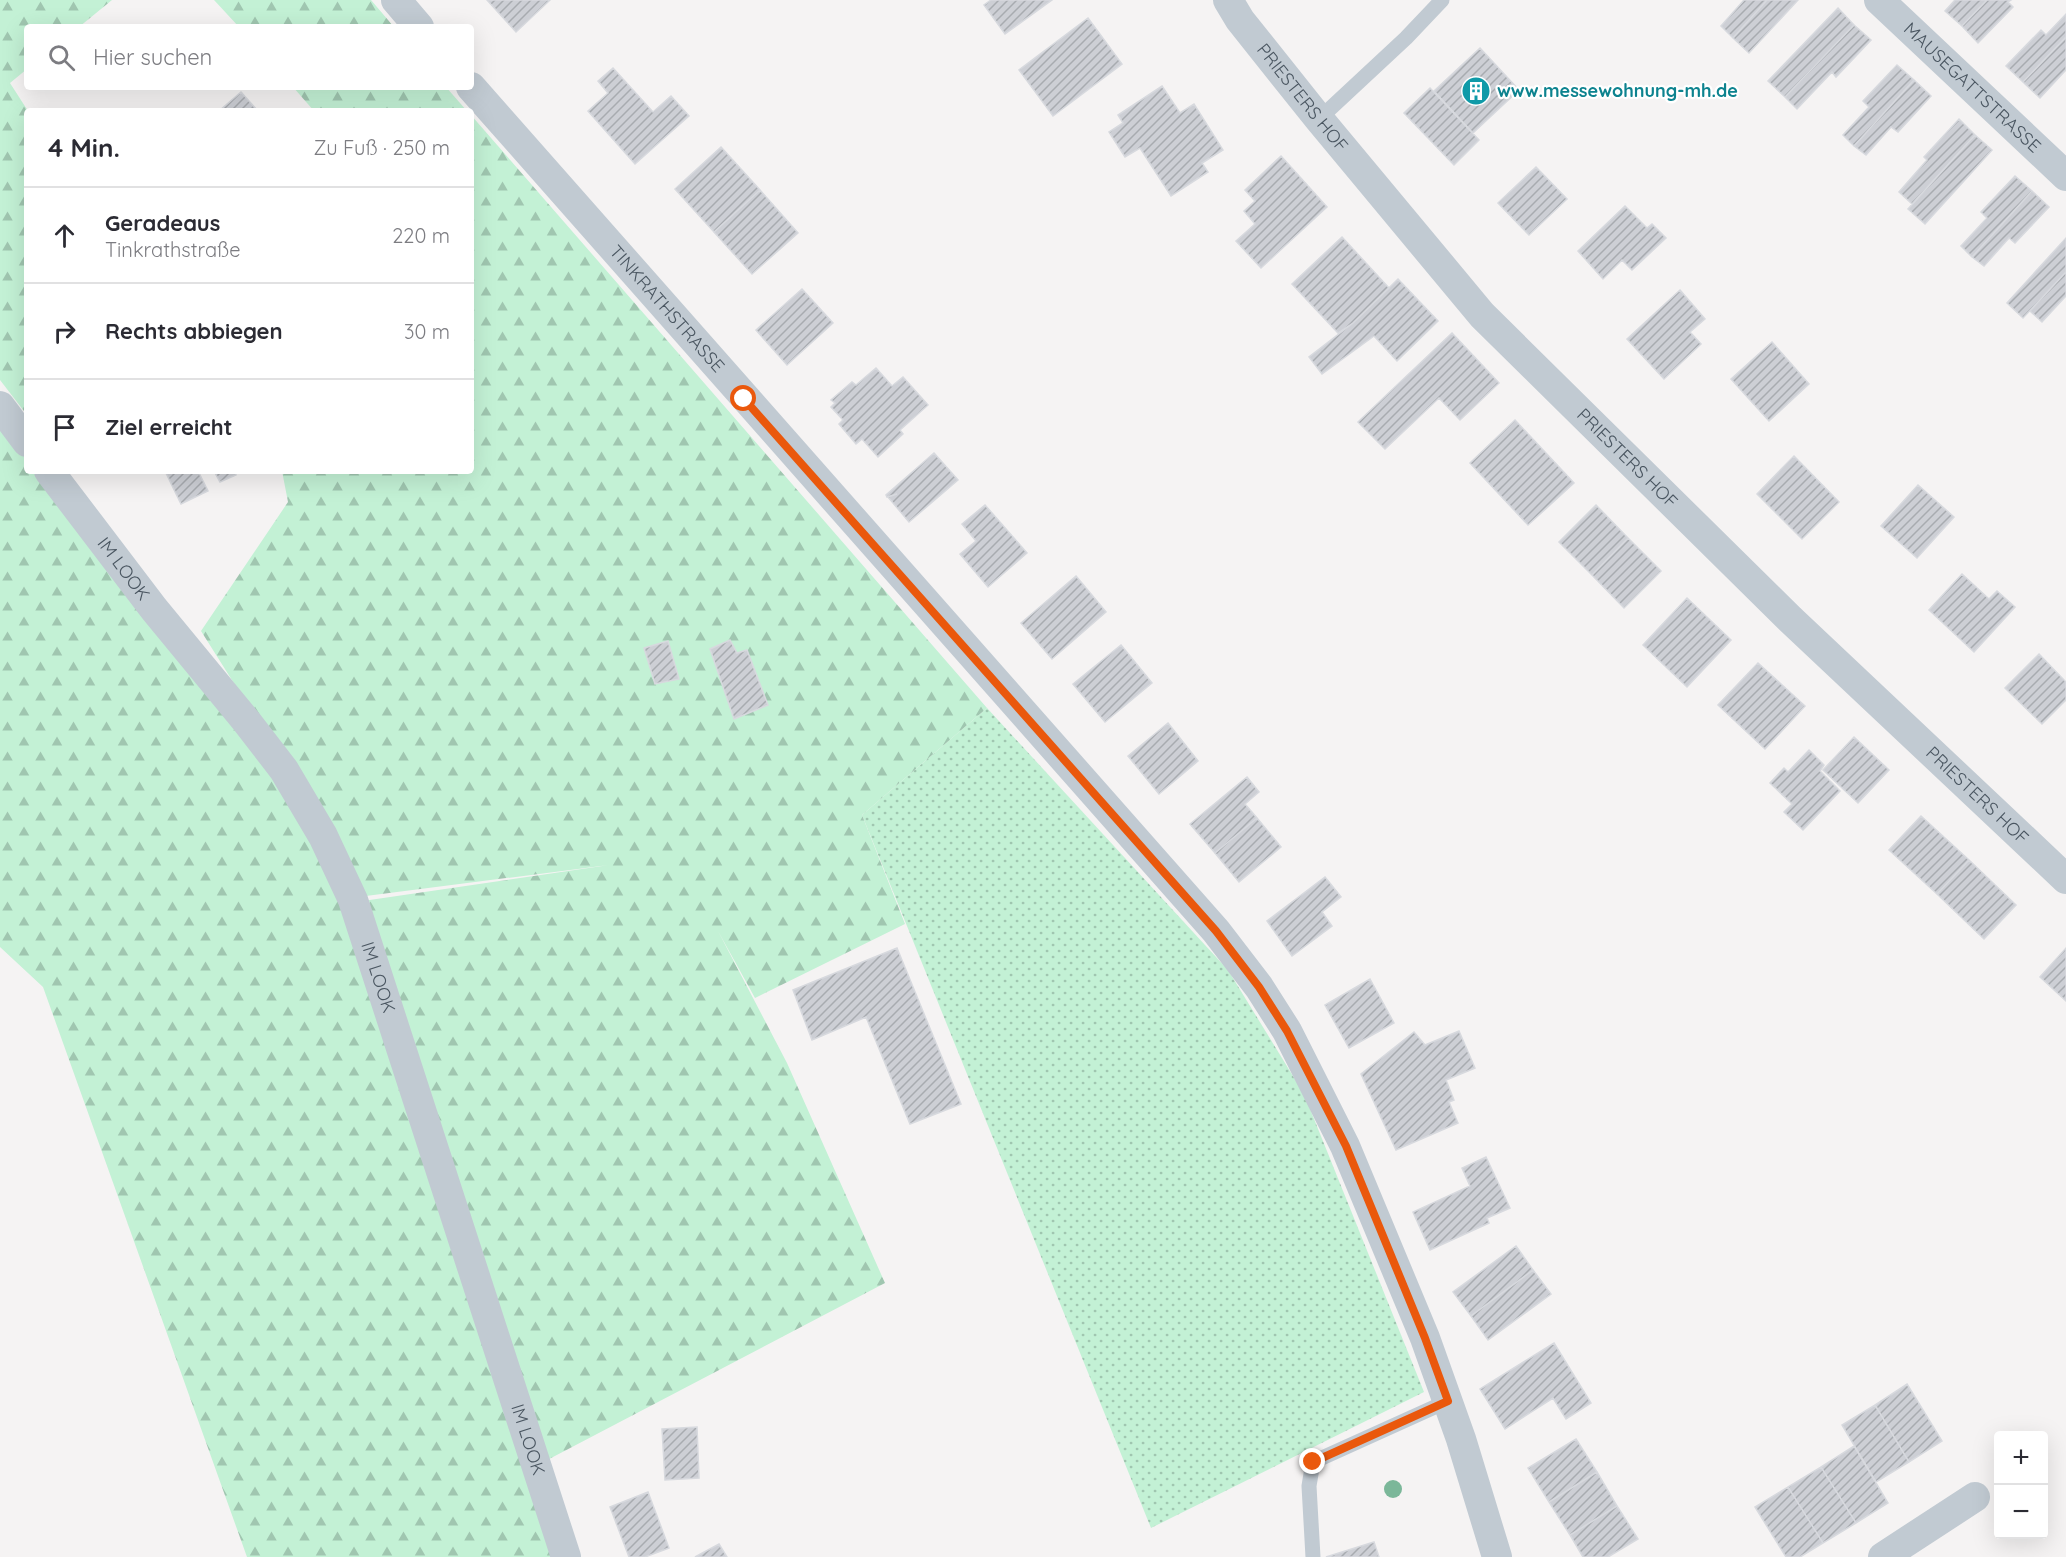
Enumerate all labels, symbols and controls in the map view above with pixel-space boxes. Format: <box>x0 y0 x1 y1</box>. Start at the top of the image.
street label: MAUSEGATTSTRASSE <box>1899 17 2046 157</box>
search box <box>24 24 474 90</box>
street label: PRIESTERS HOF <box>1252 39 1353 156</box>
icon: search <box>45 41 78 74</box>
text: Hier suchen <box>93 43 212 71</box>
building icon: www.messewohnung-mh.de <box>1460 75 1492 107</box>
place label: www.messewohnung-mh.de <box>1497 79 1738 102</box>
text: 4 Min. <box>48 131 120 164</box>
text: Zu Fuß · 250 m <box>313 135 450 160</box>
text: Geradeaus <box>105 209 220 237</box>
icon: ahead <box>48 219 81 252</box>
text: 220 m <box>392 223 450 248</box>
text: Tinkrathstraße <box>105 237 241 262</box>
street label: TINKRATHSTRASSE <box>605 240 730 377</box>
icon: right <box>48 315 81 348</box>
text: Rechts abbiegen <box>105 317 283 345</box>
text: 30 m <box>404 319 450 344</box>
route start <box>730 385 756 411</box>
street label: PRIESTERS HOF <box>1572 403 1683 513</box>
icon: arrive <box>48 411 81 444</box>
text: Ziel erreicht <box>105 413 233 441</box>
street label: IM LOOK <box>92 532 155 605</box>
street label: PRIESTERS HOF <box>1921 741 2034 849</box>
street label: IM LOOK <box>356 939 401 1016</box>
street label: IM LOOK <box>506 1401 551 1478</box>
map controls <box>1994 1431 2048 1539</box>
button: + <box>1994 1431 2048 1485</box>
route end <box>1299 1448 1325 1474</box>
button: − <box>1994 1485 2048 1539</box>

